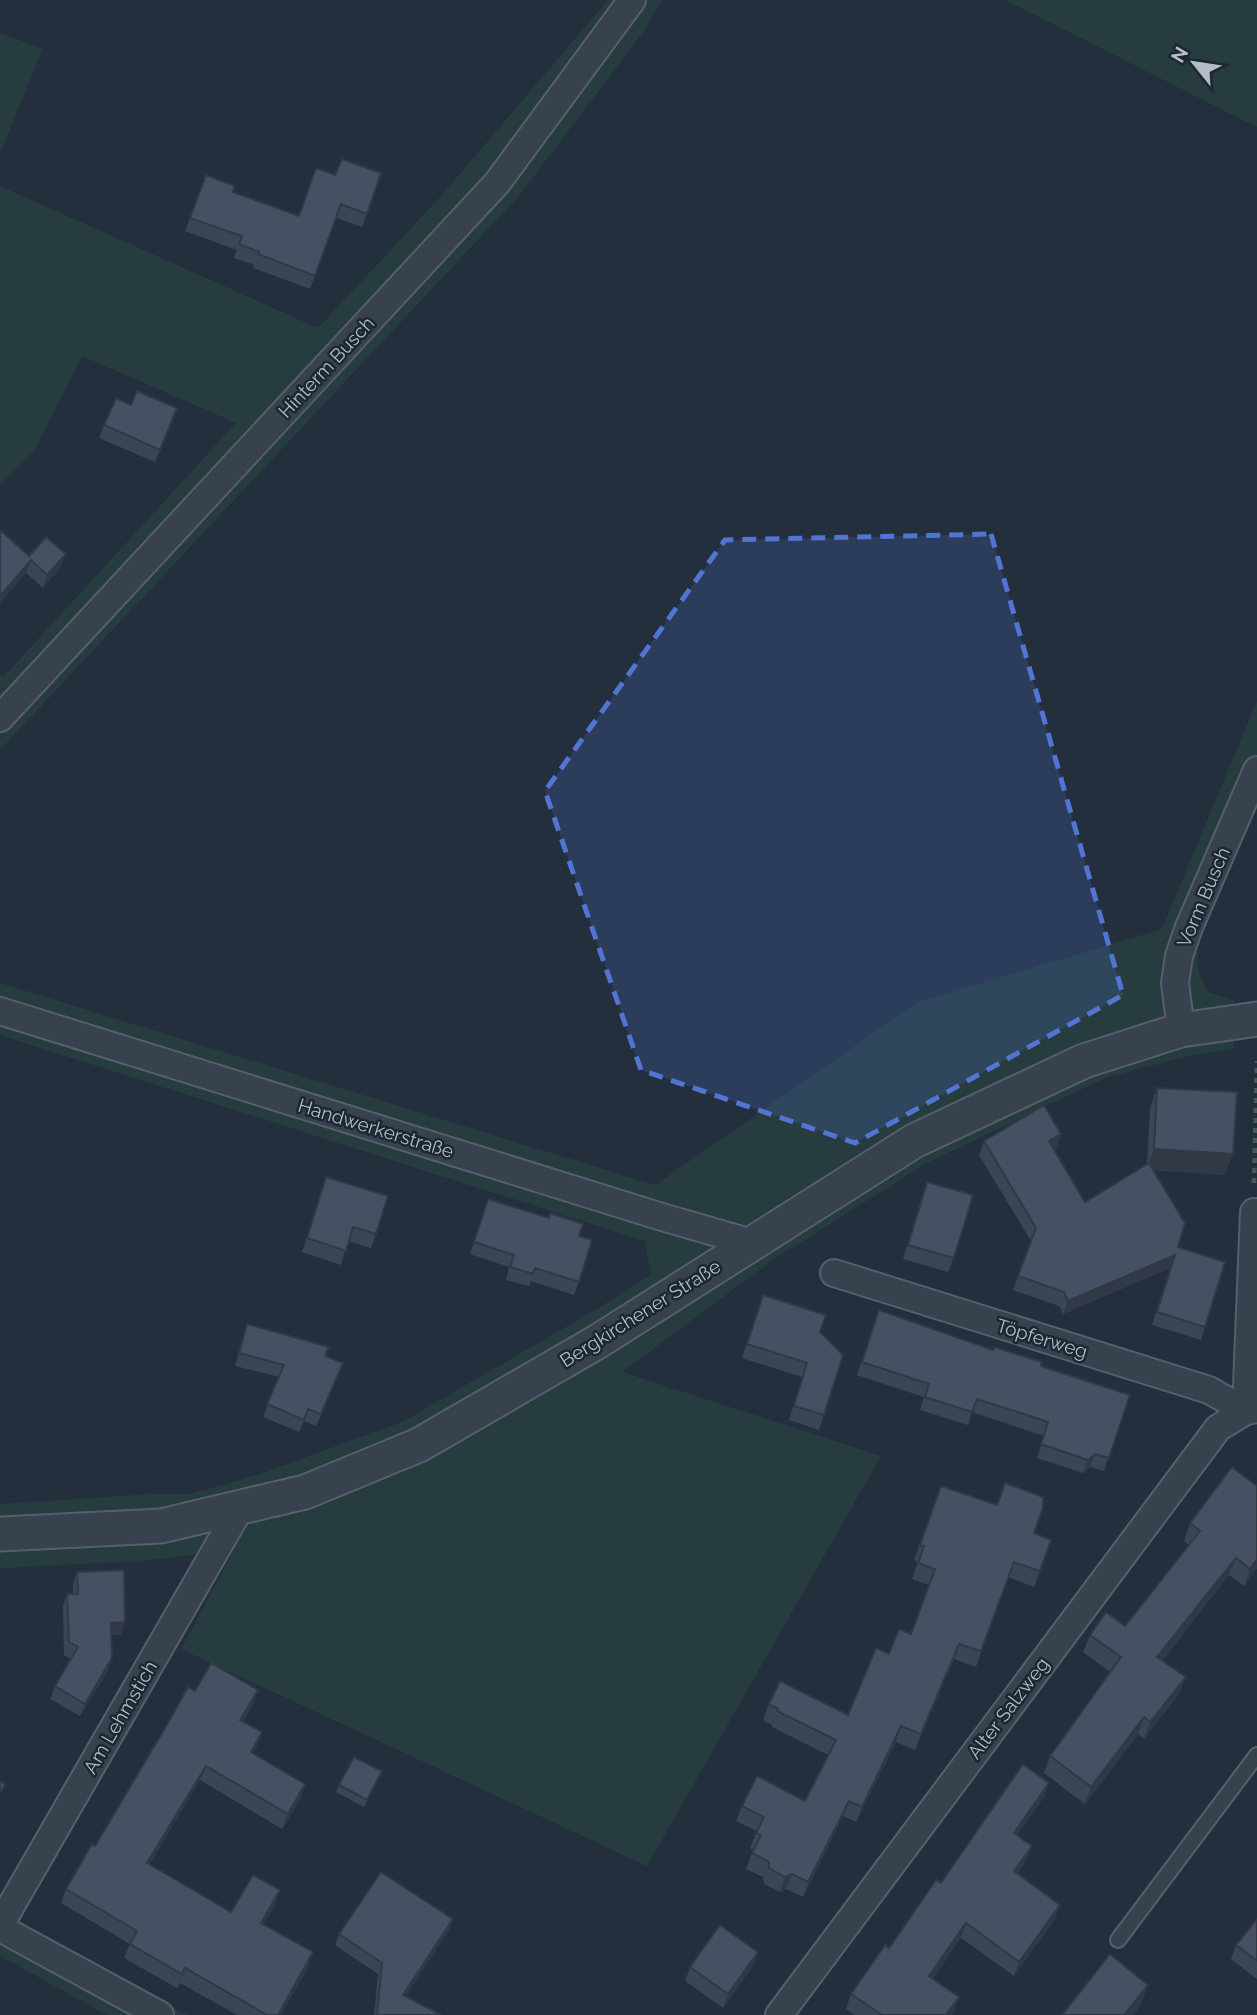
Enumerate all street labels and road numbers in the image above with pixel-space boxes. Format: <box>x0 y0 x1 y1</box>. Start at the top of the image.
street label: Hinterm Busch <box>274 312 378 422</box>
street label: Vorm Busch <box>1172 844 1234 950</box>
street label: Handwerkerstraße <box>295 1094 457 1162</box>
street label: Bergkirchener Straße <box>556 1255 724 1371</box>
street label: Töpferweg <box>994 1314 1090 1362</box>
street label: Alter Salzweg <box>963 1653 1053 1763</box>
street label: Am Lehmstich <box>79 1657 161 1777</box>

